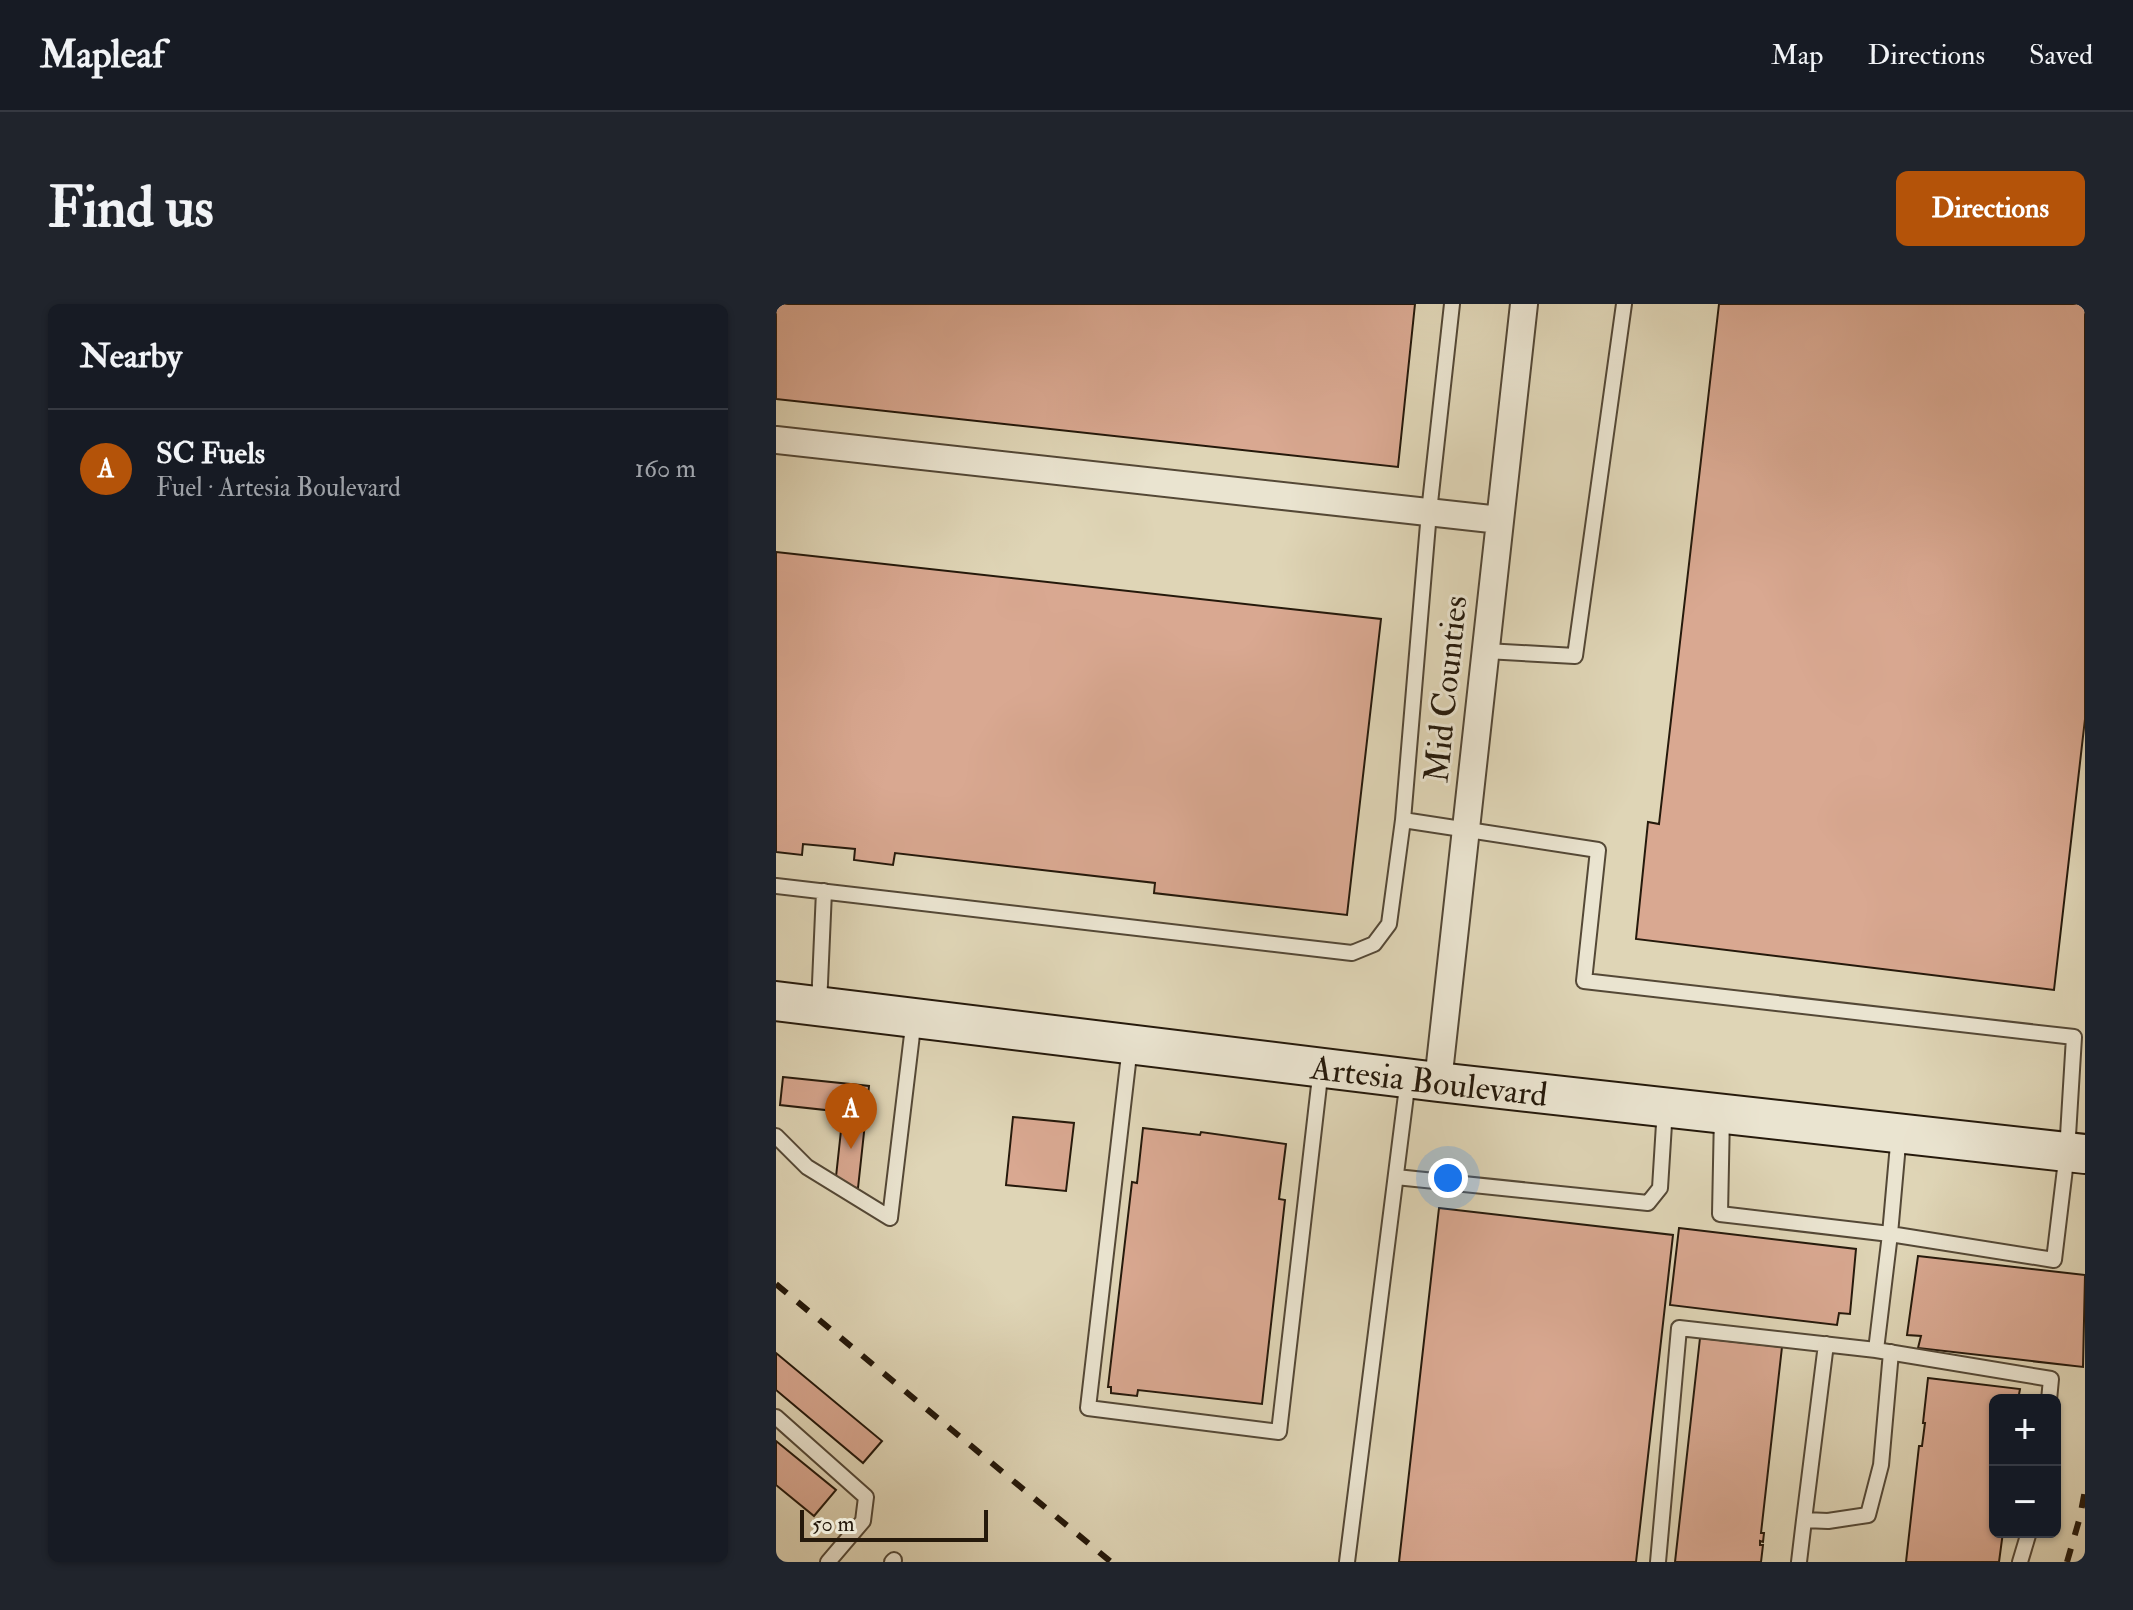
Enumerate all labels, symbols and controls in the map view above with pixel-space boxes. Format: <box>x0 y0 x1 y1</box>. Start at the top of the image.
text: Mapleaf <box>40 31 165 79</box>
text: Map <box>1771 38 1824 73</box>
text: Directions <box>1868 38 1985 73</box>
text: Saved <box>2029 38 2093 73</box>
button: Directions <box>1896 171 2085 246</box>
text: Find us <box>48 173 214 244</box>
text: Nearby <box>80 335 182 378</box>
text: SC Fuels <box>156 435 265 472</box>
text: A <box>98 453 114 485</box>
text: 160 m <box>635 453 696 485</box>
text: Fuel · Artesia Boulevard <box>156 472 401 504</box>
street label: Mid Counties <box>1415 594 1478 785</box>
street label: Artesia Boulevard <box>1307 1046 1550 1117</box>
pin: A <box>825 1083 877 1149</box>
your location <box>1428 1158 1468 1198</box>
map controls <box>1989 1394 2061 1538</box>
button: + <box>1989 1394 2061 1466</box>
button: − <box>1989 1466 2061 1538</box>
scale bar <box>800 1506 988 1542</box>
text: 50 m <box>812 1510 854 1538</box>

